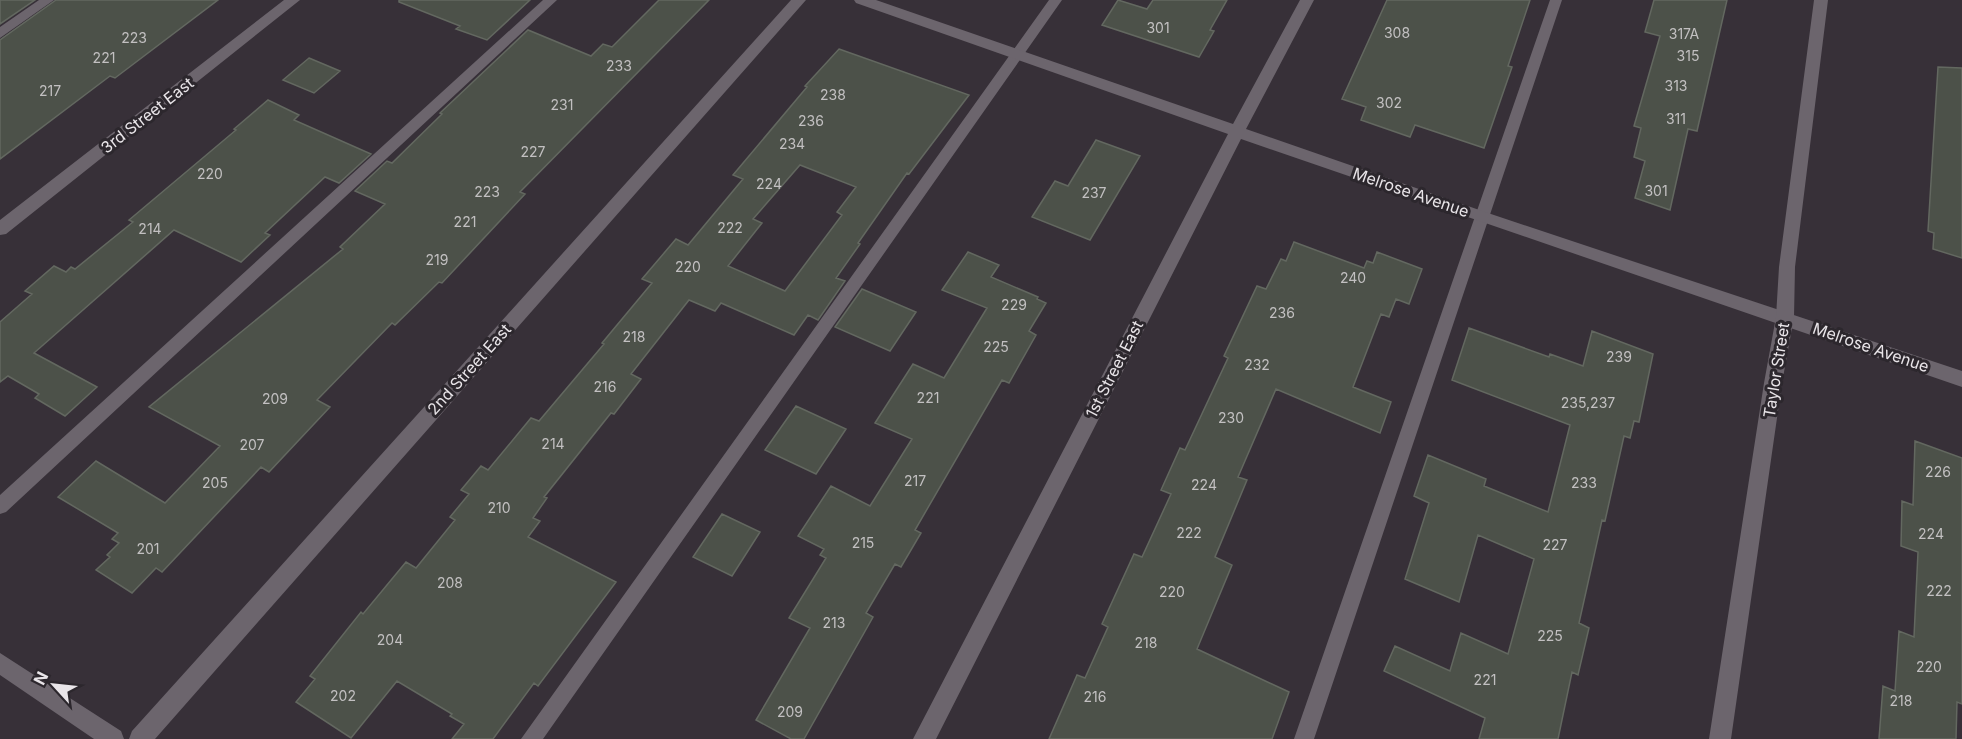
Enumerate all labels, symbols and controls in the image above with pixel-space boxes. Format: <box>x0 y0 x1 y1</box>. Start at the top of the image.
house number: 301 <box>1146 19 1170 36</box>
house number: 308 <box>1384 24 1410 41</box>
house number: 317A <box>1669 25 1700 42</box>
house number: 223 <box>121 29 147 46</box>
house number: 315 <box>1677 47 1699 64</box>
house number: 221 <box>93 49 115 66</box>
house number: 233 <box>606 57 632 74</box>
street label: 3rd Street East <box>97 73 197 157</box>
house number: 313 <box>1665 77 1688 94</box>
house number: 217 <box>39 82 61 99</box>
house number: 238 <box>820 86 846 103</box>
house number: 302 <box>1376 94 1402 111</box>
house number: 231 <box>551 96 573 113</box>
house number: 311 <box>1666 110 1686 127</box>
house number: 236 <box>798 112 824 129</box>
house number: 234 <box>779 135 805 152</box>
house number: 227 <box>521 143 546 160</box>
street label: Melrose Avenue <box>1350 163 1472 221</box>
house number: 220 <box>197 165 223 182</box>
house number: 224 <box>756 175 782 192</box>
house number: 301 <box>1644 182 1668 199</box>
house number: 223 <box>474 183 500 200</box>
house number: 237 <box>1081 184 1107 201</box>
house number: 221 <box>454 213 476 230</box>
house number: 222 <box>717 219 743 236</box>
house number: 214 <box>138 220 162 237</box>
house number: 219 <box>426 251 448 268</box>
house number: 220 <box>675 258 701 275</box>
house number: 240 <box>1340 269 1366 286</box>
house number: 229 <box>1001 296 1027 313</box>
house number: 236 <box>1269 304 1295 321</box>
street label: 1st Street East <box>1081 317 1147 421</box>
street label: Melrose Avenue <box>1810 318 1932 376</box>
street label: 2nd Street East <box>423 319 515 419</box>
street label: Taylor Street <box>1759 321 1793 419</box>
house number: 218 <box>623 328 645 345</box>
house number: 225 <box>983 338 1009 355</box>
house number: 239 <box>1606 348 1632 365</box>
house number: 232 <box>1244 356 1270 373</box>
house number: 216 <box>594 378 616 395</box>
house number: 221 <box>917 389 939 406</box>
house number: 209 <box>262 390 288 407</box>
house number: 235,237 <box>1561 394 1615 411</box>
house number: 230 <box>1218 409 1244 426</box>
house number: 214 <box>541 435 565 452</box>
house number: 207 <box>239 436 265 453</box>
house number: 226 <box>1925 463 1951 480</box>
house number: 217 <box>904 472 926 489</box>
house number: 205 <box>202 474 228 491</box>
house number: 233 <box>1571 474 1597 491</box>
house number: 224 <box>1191 476 1217 493</box>
house number: 210 <box>487 499 511 516</box>
house number: 222 <box>1176 524 1202 541</box>
house number: 224 <box>1918 525 1944 542</box>
house number: 215 <box>852 534 874 551</box>
house number: 227 <box>1543 536 1568 553</box>
house number: 201 <box>136 540 160 557</box>
house number: 208 <box>437 574 463 591</box>
house number: 222 <box>1926 582 1952 599</box>
house number: 220 <box>1159 583 1185 600</box>
house number: 213 <box>823 614 845 631</box>
house number: 225 <box>1537 627 1563 644</box>
house number: 204 <box>377 631 403 648</box>
house number: 218 <box>1135 634 1157 651</box>
north arrow <box>24 655 84 715</box>
house number: 220 <box>1916 658 1942 675</box>
text: N <box>29 668 52 688</box>
house number: 221 <box>1474 671 1496 688</box>
house number: 202 <box>330 687 356 704</box>
house number: 216 <box>1084 688 1106 705</box>
house number: 218 <box>1890 692 1912 709</box>
house number: 209 <box>777 703 803 720</box>

